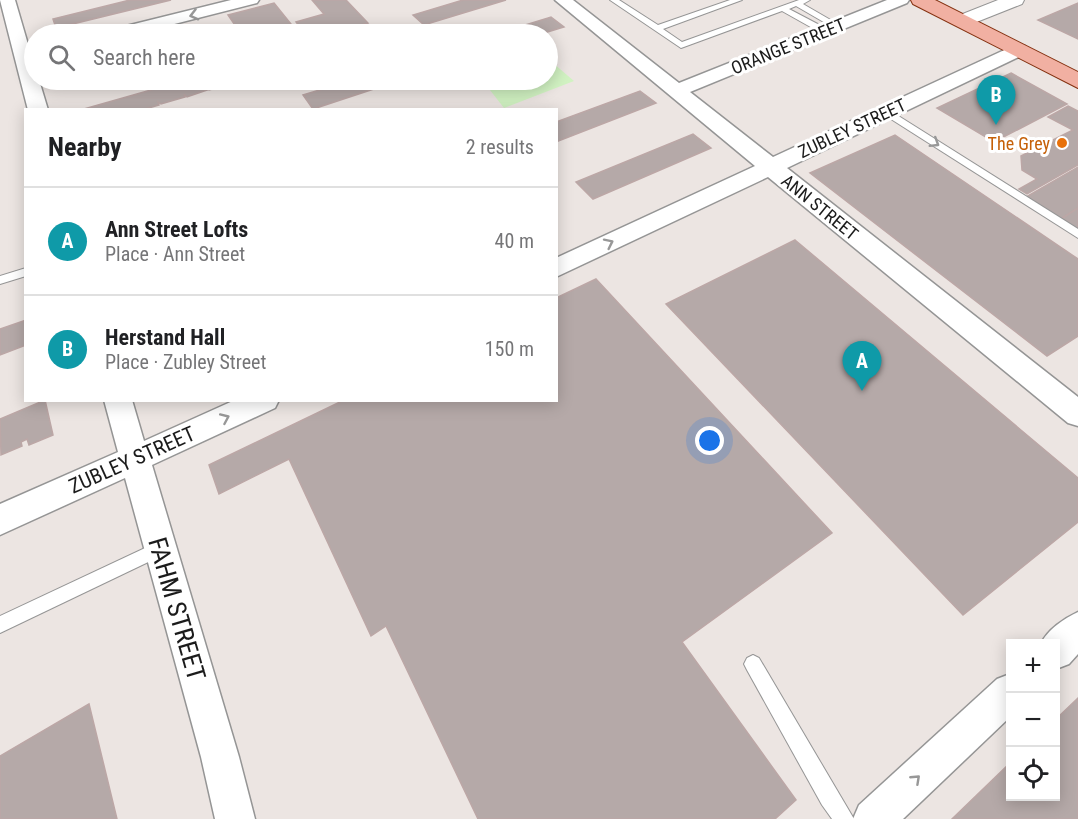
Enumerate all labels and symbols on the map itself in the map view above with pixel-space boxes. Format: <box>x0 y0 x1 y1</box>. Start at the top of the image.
one-way arrow <box>189 7 199 20</box>
street label: ORANGE STREET <box>728 14 848 78</box>
pin: B <box>976 76 1016 125</box>
street label: ZUBLEY STREET <box>795 94 909 162</box>
place label: The Grey <box>988 133 1050 154</box>
one-way arrow <box>929 136 939 148</box>
marker: The Grey <box>1055 136 1069 150</box>
street label: ANN STREET <box>777 170 863 244</box>
one-way arrow <box>603 239 614 251</box>
pin: A <box>842 342 882 391</box>
one-way arrow <box>219 414 230 426</box>
street label: ZUBLEY STREET <box>65 421 199 499</box>
your location <box>695 426 724 455</box>
street label: FAHM STREET <box>142 534 212 684</box>
one-way arrow <box>910 775 920 786</box>

